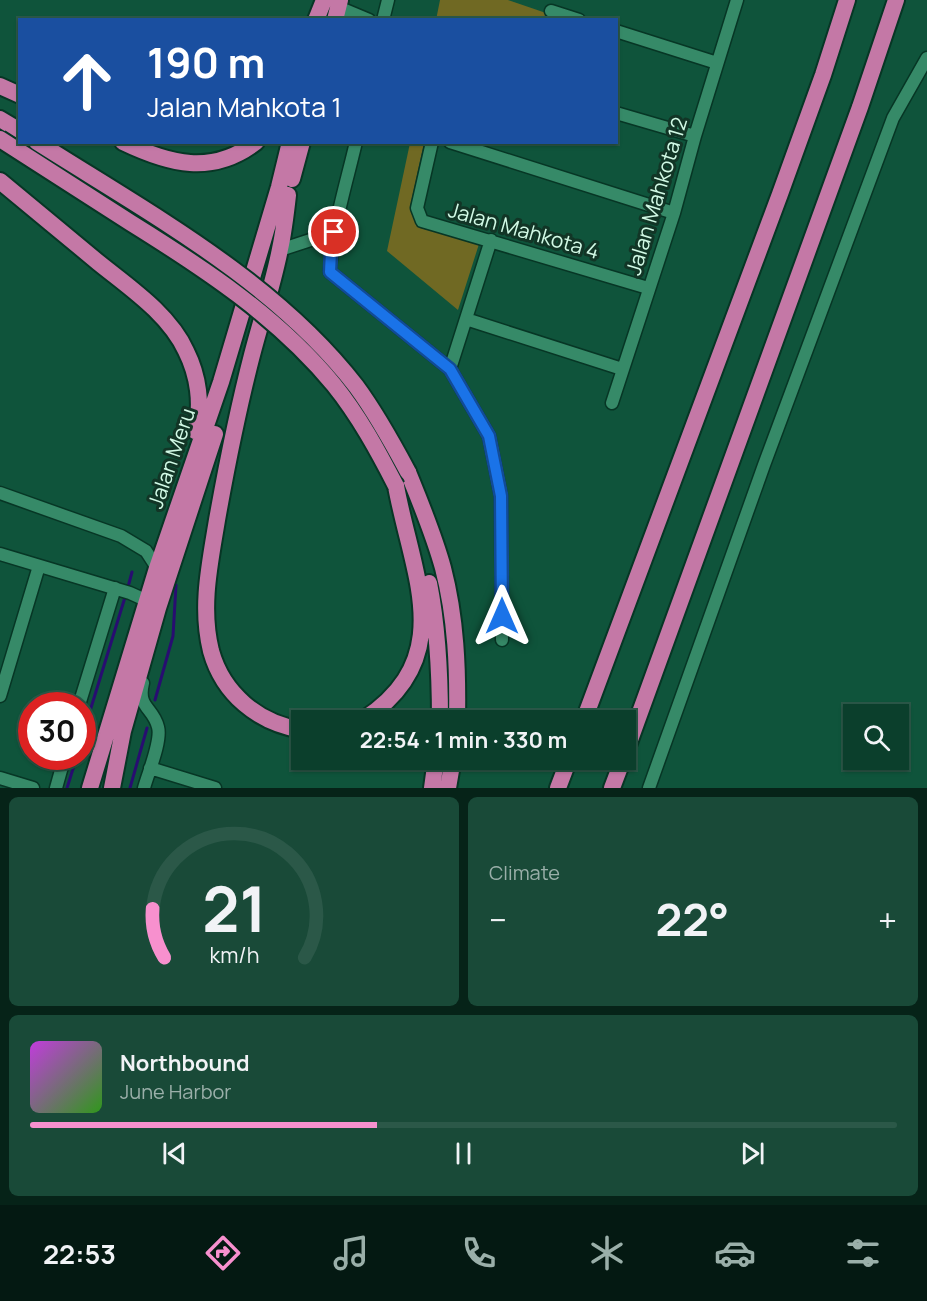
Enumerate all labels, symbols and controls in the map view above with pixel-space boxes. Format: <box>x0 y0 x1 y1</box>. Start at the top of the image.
text: 190 m <box>147 33 265 91</box>
icon: ahead <box>48 42 126 120</box>
text: Jalan Mahkota 1 <box>147 88 342 125</box>
street label: Jalan Mahkota 12 <box>619 114 693 278</box>
street label: Jalan Mahkota 4 <box>445 195 603 265</box>
pin <box>308 206 359 257</box>
icon: arrive <box>317 215 350 248</box>
street label: Jalan Meru <box>141 404 201 512</box>
position arrow <box>470 584 534 648</box>
speed limit sign: 30 <box>18 692 96 770</box>
map controls <box>843 704 909 770</box>
button: search <box>843 704 909 770</box>
text: 22:54 · 1 min · 330 m <box>360 725 567 755</box>
text: Climate <box>489 859 560 886</box>
text: 21 <box>202 865 266 951</box>
text: 22° <box>655 888 729 950</box>
text: − <box>489 897 507 942</box>
text: + <box>878 897 897 942</box>
text: km/h <box>209 941 259 970</box>
text: Northbound <box>120 1048 250 1078</box>
text: June Harbor <box>120 1078 232 1105</box>
icon: previous <box>158 1137 191 1170</box>
icon: pause <box>447 1137 480 1170</box>
icon: next <box>736 1137 769 1170</box>
icon: directions <box>202 1232 244 1274</box>
icon: music <box>330 1232 372 1274</box>
icon: phone <box>458 1232 500 1274</box>
icon: climate <box>586 1232 628 1274</box>
icon: car <box>714 1232 756 1274</box>
icon: filters <box>842 1232 884 1274</box>
text: 22:53 <box>43 1235 116 1272</box>

